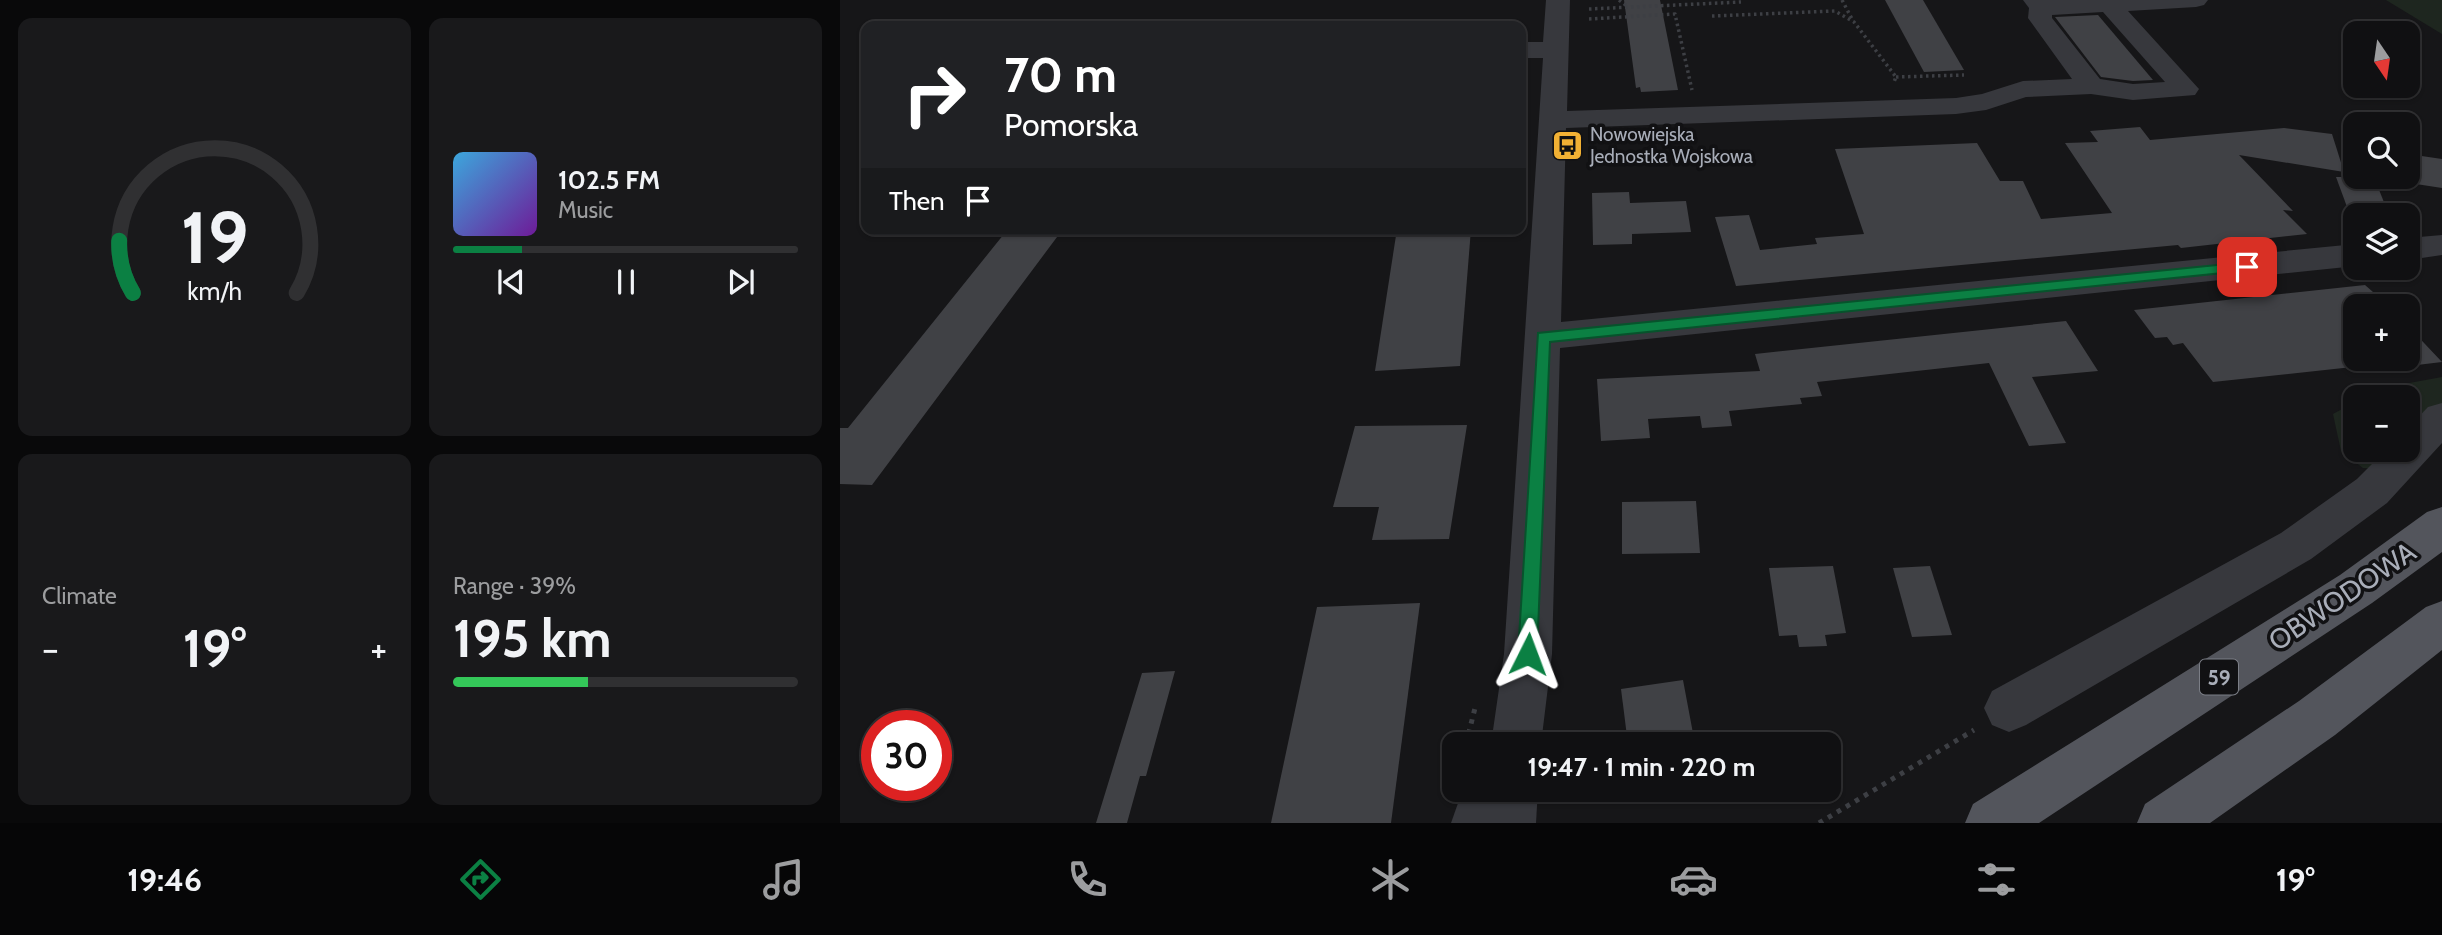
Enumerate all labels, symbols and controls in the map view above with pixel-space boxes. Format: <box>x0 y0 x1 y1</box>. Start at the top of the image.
north arrow <box>2343 21 2420 98</box>
map controls <box>2343 21 2420 462</box>
text: 70 m <box>1004 45 1117 104</box>
icon: right <box>889 49 980 140</box>
text: Pomorska <box>1004 105 1138 144</box>
button: search <box>2343 112 2420 189</box>
place label: Nowowiejska Jednostka Wojskowa <box>1589 123 1753 168</box>
bus stop icon: Nowowiejska Jednostka Wojskowa <box>1550 128 1584 162</box>
text: 102.5 FM <box>558 164 660 196</box>
icon: arrive <box>959 182 997 220</box>
text: Then <box>889 185 945 217</box>
text: 19 <box>181 193 248 281</box>
text: Music <box>558 196 613 224</box>
button: layers <box>2343 203 2420 280</box>
pin <box>2217 237 2277 297</box>
icon: arrive <box>2228 248 2266 286</box>
icon: previous <box>492 263 530 301</box>
icon: pause <box>607 263 645 301</box>
icon: next <box>722 263 760 301</box>
text: km/h <box>187 276 242 306</box>
button: + <box>2343 294 2420 371</box>
button: − <box>2343 385 2420 462</box>
street label: OBWODOWA <box>2262 534 2423 658</box>
text: Range · 39% <box>453 572 576 600</box>
text: Climate <box>42 582 117 610</box>
text: 195 km <box>453 607 611 670</box>
text: 19° <box>183 617 246 680</box>
position arrow <box>1491 617 1565 691</box>
text: − <box>42 625 59 672</box>
text: + <box>370 625 387 672</box>
road number: 59 <box>2200 660 2238 694</box>
speed limit sign: 30 <box>861 710 952 801</box>
text: 19:47 · 1 min · 220 m <box>1528 751 1755 783</box>
icon: directions <box>456 855 505 904</box>
icon: music <box>759 855 808 904</box>
icon: phone <box>1063 855 1112 904</box>
icon: climate <box>1366 855 1415 904</box>
icon: car <box>1669 855 1718 904</box>
icon: filters <box>1972 855 2021 904</box>
text: 19:46 <box>127 860 202 899</box>
text: 19° <box>2276 860 2315 899</box>

